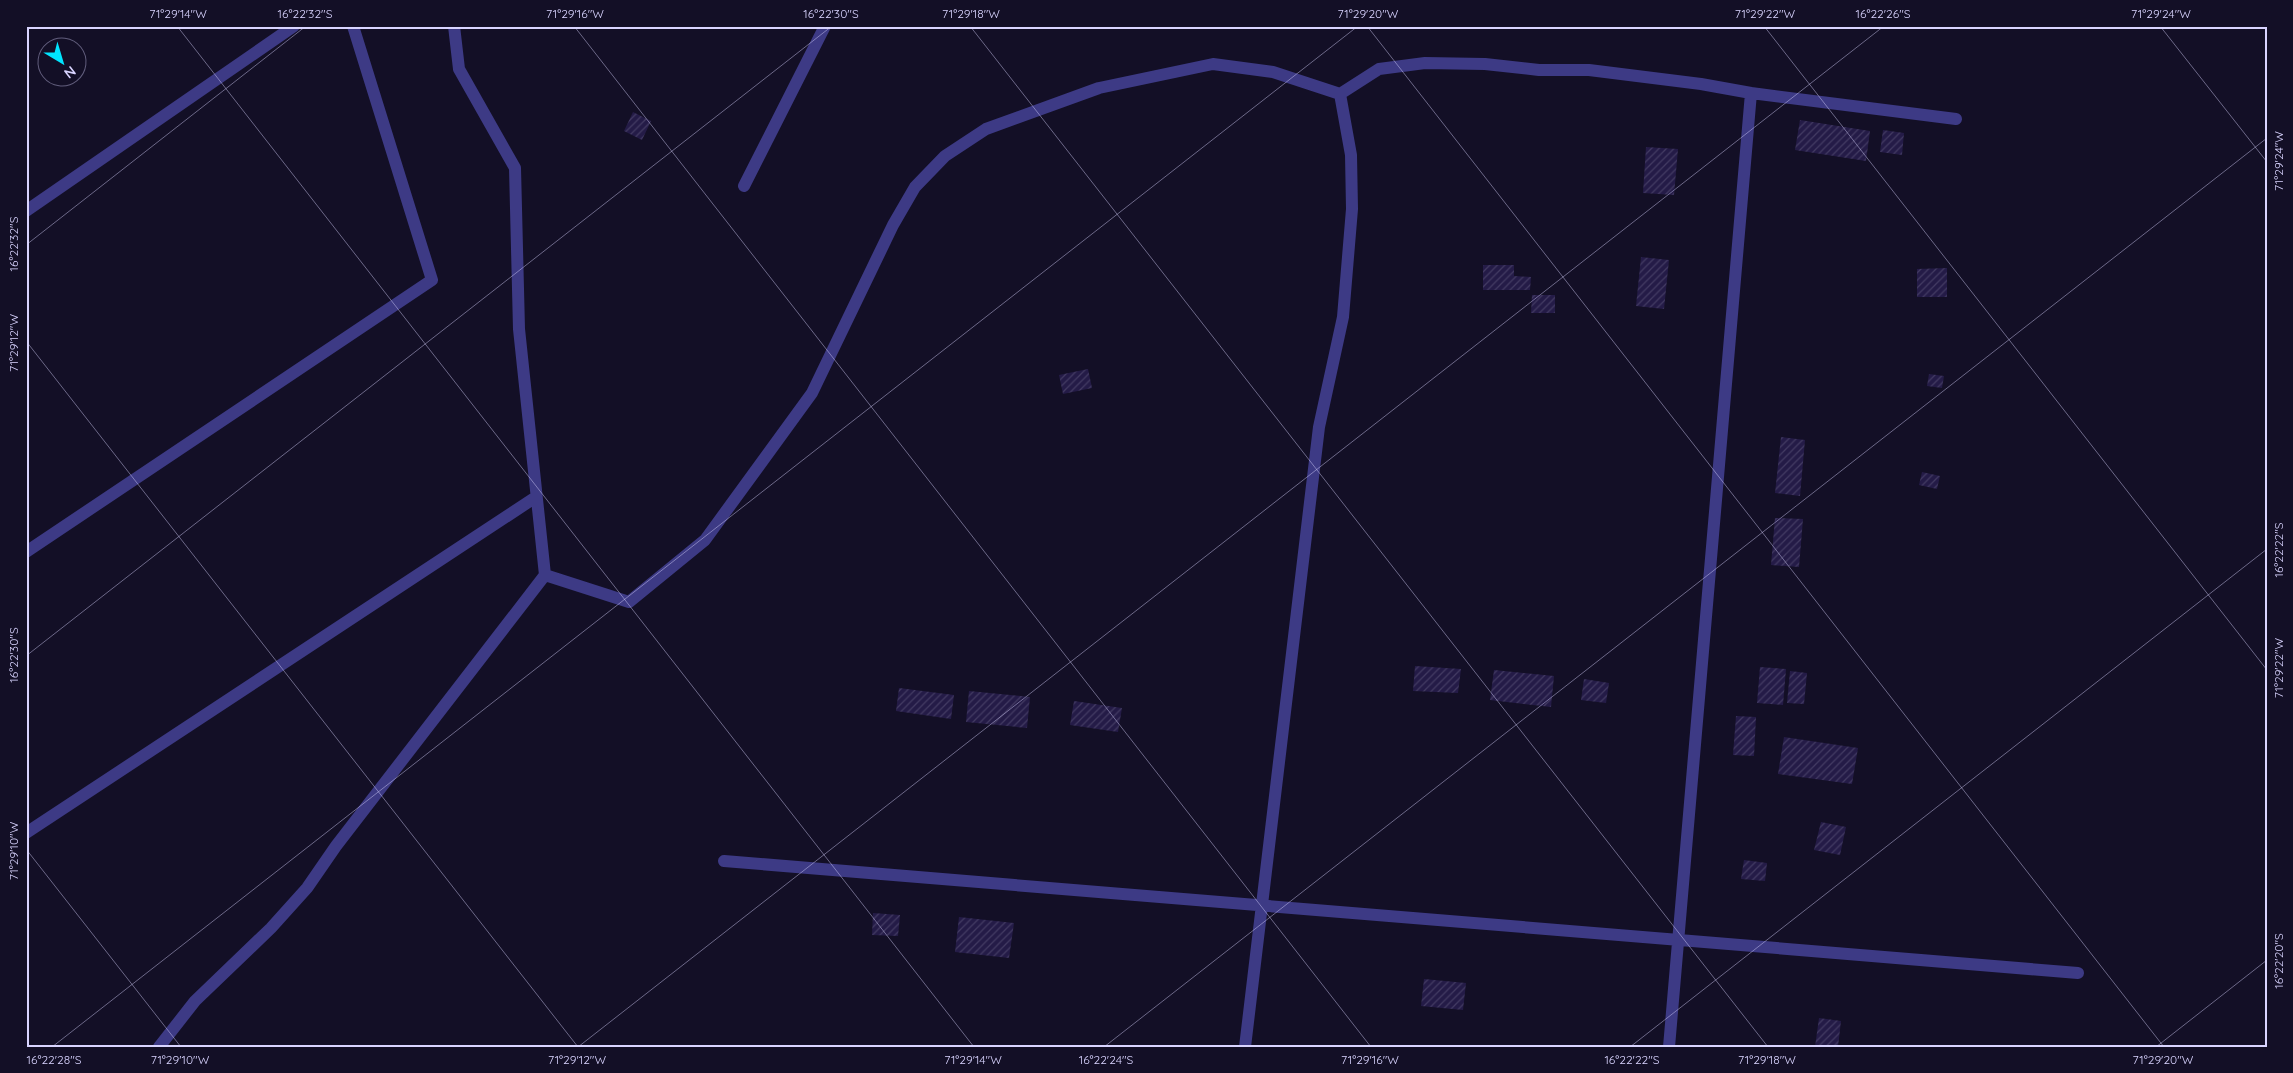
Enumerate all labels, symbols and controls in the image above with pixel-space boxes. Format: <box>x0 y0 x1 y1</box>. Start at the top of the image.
text: 71°29'14"W <box>149 6 207 21</box>
text: 16°22'32"S <box>278 6 333 21</box>
text: 71°29'16"W <box>546 6 604 21</box>
text: 16°22'30"S <box>803 6 859 21</box>
text: 71°29'18"W <box>942 6 1000 21</box>
text: 71°29'20"W <box>1338 6 1399 21</box>
text: 71°29'22"W <box>1735 6 1796 21</box>
text: 16°22'26"S <box>1856 6 1911 21</box>
text: 71°29'24"W <box>2131 6 2191 21</box>
north arrow <box>38 38 88 88</box>
text: N <box>60 62 80 83</box>
text: 71°29'24"W <box>2271 131 2286 191</box>
text: 16°22'32"S <box>6 216 21 271</box>
text: 71°29'12"W <box>6 314 21 372</box>
text: 16°22'22"S <box>2271 522 2286 578</box>
text: 16°22'30"S <box>6 627 21 683</box>
text: 71°29'22"W <box>2271 637 2286 698</box>
text: 71°29'10"W <box>6 821 21 880</box>
text: 16°22'20"S <box>2271 933 2286 989</box>
text: 16°22'28"S <box>27 1052 82 1067</box>
text: 71°29'10"W <box>151 1052 210 1067</box>
text: 71°29'12"W <box>548 1052 606 1067</box>
text: 71°29'14"W <box>944 1052 1002 1067</box>
text: 16°22'24"S <box>1079 1052 1134 1067</box>
text: 71°29'16"W <box>1341 1052 1399 1067</box>
text: 16°22'22"S <box>1604 1052 1660 1067</box>
text: 71°29'18"W <box>1738 1052 1796 1067</box>
text: 71°29'20"W <box>2133 1052 2194 1067</box>

